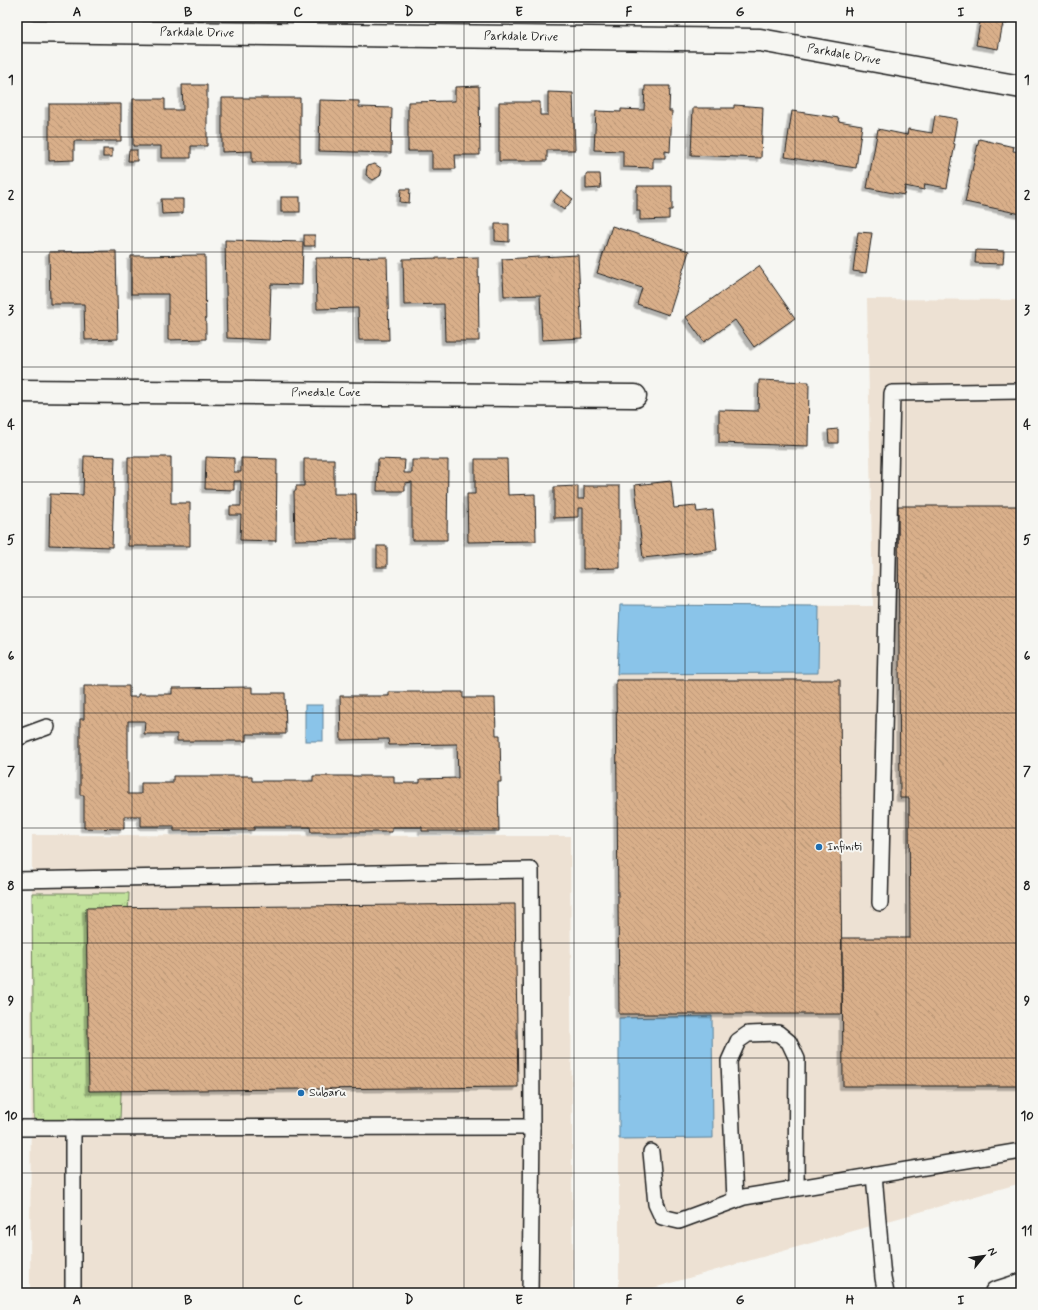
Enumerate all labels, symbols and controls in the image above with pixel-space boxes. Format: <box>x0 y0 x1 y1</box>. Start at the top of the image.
text: A <box>73 4 81 21</box>
text: B <box>184 4 193 21</box>
text: C <box>293 4 303 21</box>
text: D <box>405 4 414 21</box>
text: E <box>515 4 523 21</box>
text: F <box>626 4 633 21</box>
text: G <box>736 4 745 21</box>
text: H <box>846 4 855 21</box>
text: I <box>958 4 965 21</box>
street label: Parkdale Drive <box>160 24 234 42</box>
street label: Parkdale Drive <box>484 28 558 46</box>
street label: Parkdale Drive <box>806 41 882 69</box>
text: 1 <box>8 72 14 89</box>
text: 1 <box>1024 72 1030 89</box>
text: 2 <box>8 187 15 204</box>
text: 2 <box>1024 187 1031 204</box>
text: 3 <box>8 302 14 319</box>
text: 3 <box>1024 302 1030 319</box>
street label: Pinedale Cove <box>291 385 361 401</box>
text: 4 <box>7 417 15 434</box>
text: 4 <box>1023 417 1031 434</box>
text: 5 <box>7 532 15 549</box>
text: 5 <box>1023 532 1031 549</box>
text: 6 <box>8 648 15 665</box>
text: 6 <box>1024 648 1031 665</box>
text: 7 <box>7 763 15 780</box>
text: 7 <box>1023 763 1031 780</box>
place label: Infiniti <box>827 839 862 855</box>
marker: Infiniti <box>814 842 824 852</box>
text: 8 <box>7 878 15 895</box>
text: 8 <box>1023 878 1031 895</box>
text: 9 <box>8 993 15 1010</box>
text: 9 <box>1024 993 1031 1010</box>
place label: Subaru <box>309 1085 347 1101</box>
marker: Subaru <box>296 1088 306 1098</box>
text: 10 <box>4 1108 18 1125</box>
text: 10 <box>1020 1108 1034 1125</box>
text: 11 <box>5 1223 17 1240</box>
text: 11 <box>1021 1223 1033 1240</box>
north arrow <box>964 1236 1004 1276</box>
text: N <box>984 1245 1000 1258</box>
text: A <box>73 1292 81 1309</box>
text: B <box>184 1292 193 1309</box>
text: C <box>293 1292 303 1309</box>
text: D <box>405 1292 414 1309</box>
text: E <box>515 1292 523 1309</box>
text: F <box>626 1292 633 1309</box>
text: G <box>736 1292 745 1309</box>
text: H <box>846 1292 855 1309</box>
text: I <box>958 1292 965 1309</box>

